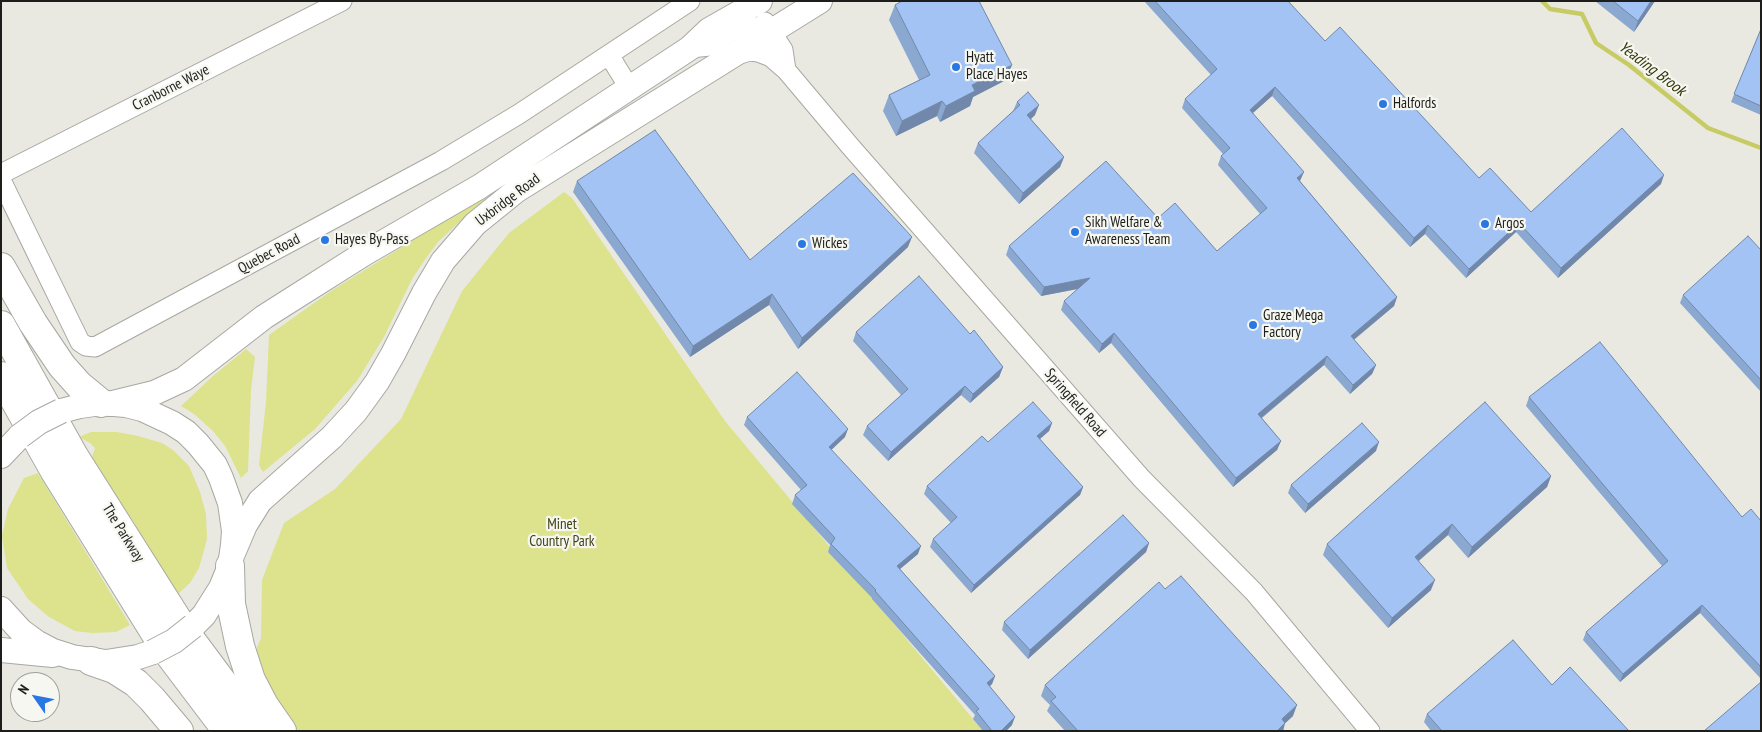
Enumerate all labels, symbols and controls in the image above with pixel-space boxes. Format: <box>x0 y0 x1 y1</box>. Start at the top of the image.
water label: Yeading Brook <box>1615 38 1689 100</box>
place label: Hyatt Place Hayes <box>966 49 1028 84</box>
street label: Cranborne Waye <box>130 61 212 115</box>
marker: Hyatt Place Hayes <box>950 61 962 73</box>
place label: Halfords <box>1393 95 1436 113</box>
marker: Halfords <box>1377 98 1389 110</box>
street label: Uxbridge Road <box>472 170 544 230</box>
place label: Sikh Welfare & Awareness Team <box>1085 214 1170 249</box>
place label: Argos <box>1495 215 1524 233</box>
marker: Argos <box>1479 218 1491 230</box>
marker: Sikh Welfare & Awareness Team <box>1069 226 1081 238</box>
street label: Quebec Road <box>235 230 303 278</box>
place label: Hayes By-Pass <box>335 231 409 249</box>
marker: Hayes By-Pass <box>319 234 331 246</box>
place label: Wickes <box>812 235 848 253</box>
marker: Wickes <box>796 238 808 250</box>
place label: Graze Mega Factory <box>1263 307 1323 342</box>
marker: Graze Mega Factory <box>1247 319 1259 331</box>
street label: Springfield Road <box>1040 365 1110 441</box>
street label: The Parkway <box>98 500 148 566</box>
park label: Minet Country Park <box>529 516 595 551</box>
north arrow <box>10 672 60 722</box>
text: N <box>14 681 33 697</box>

